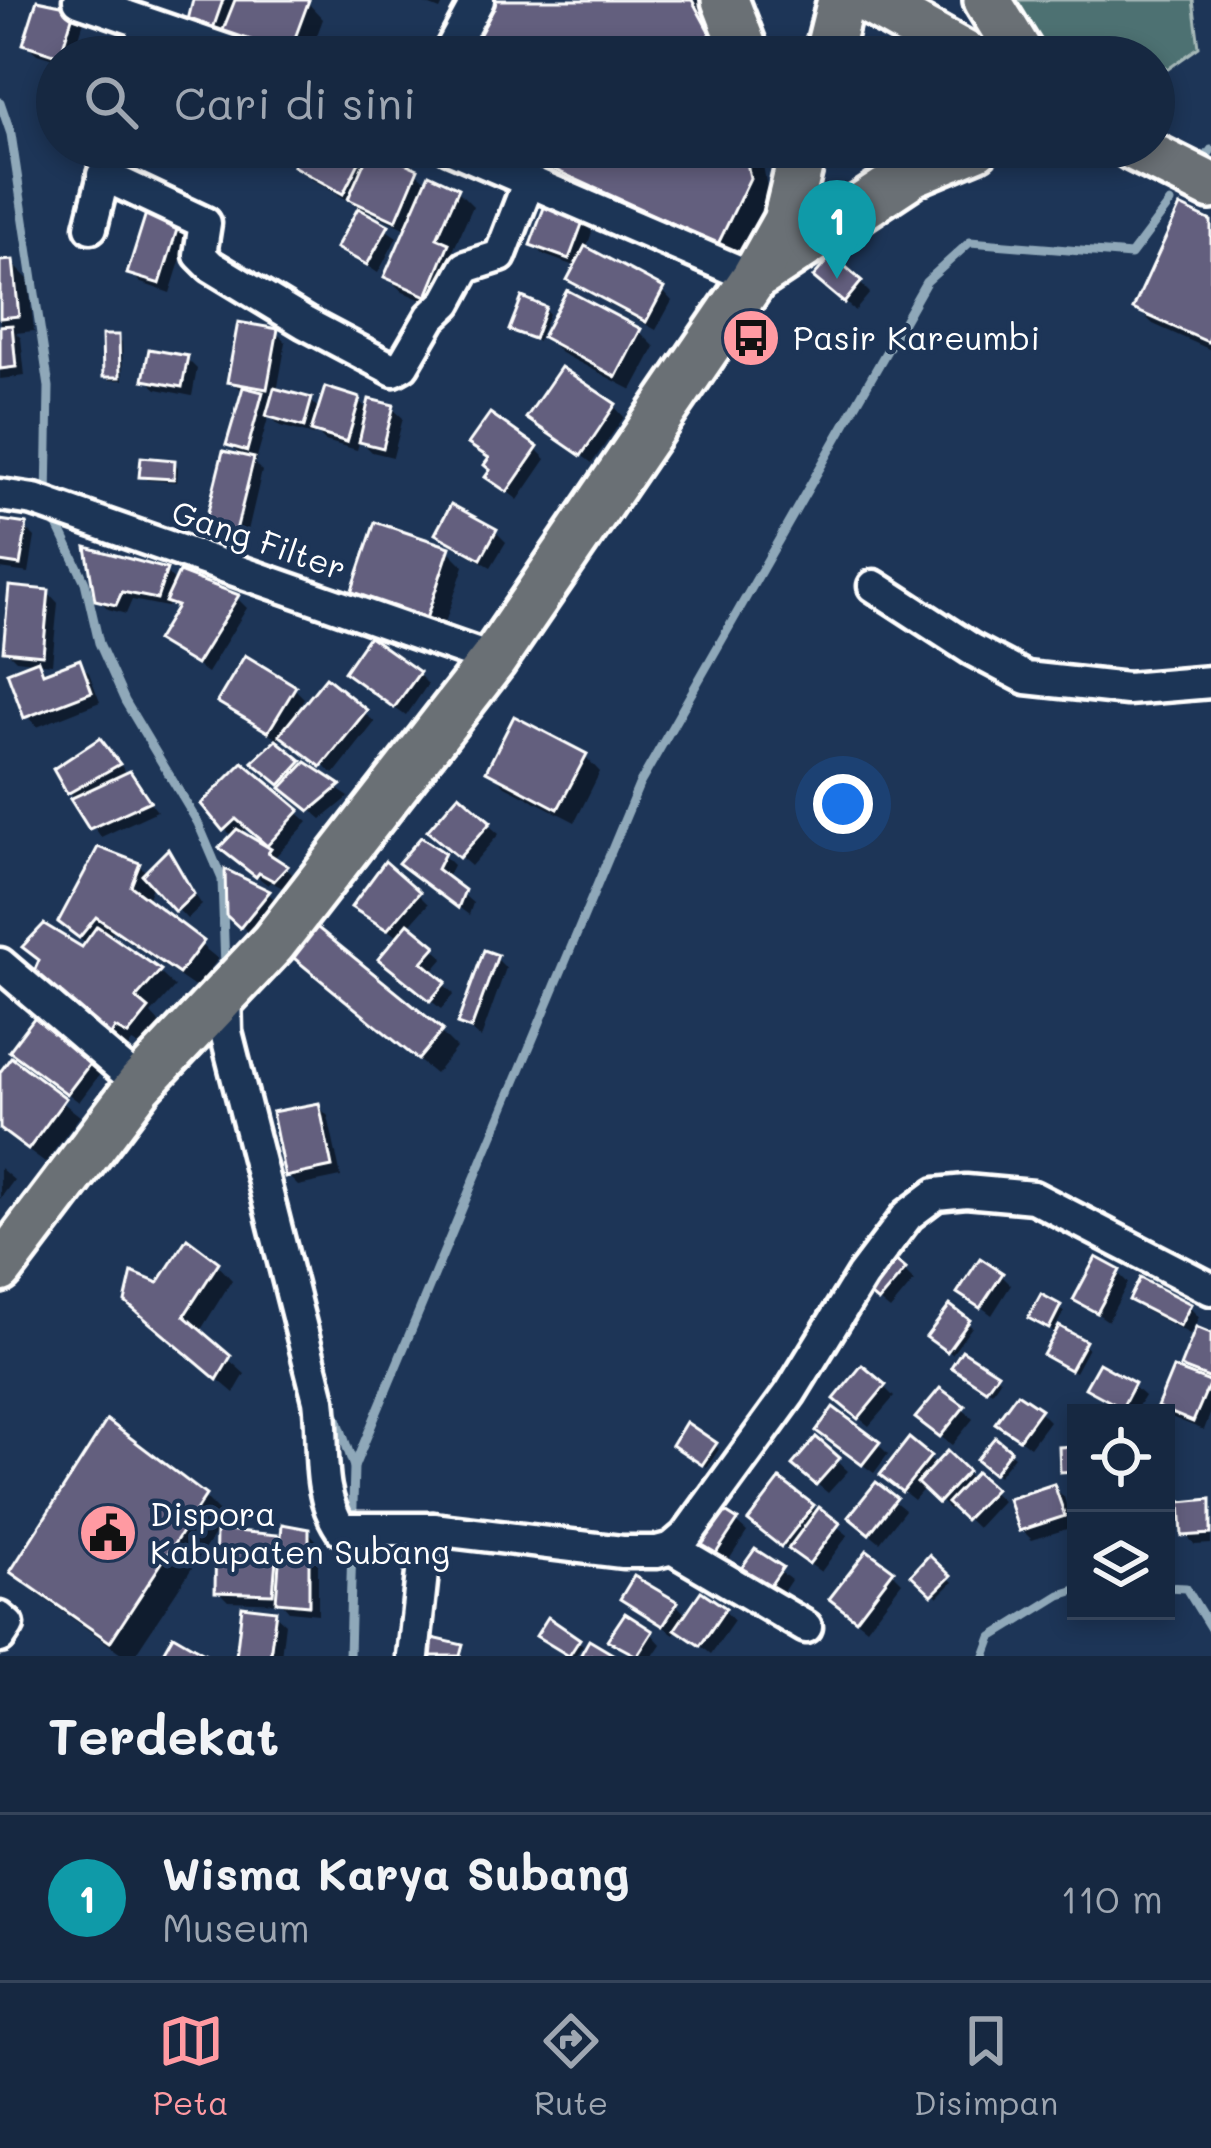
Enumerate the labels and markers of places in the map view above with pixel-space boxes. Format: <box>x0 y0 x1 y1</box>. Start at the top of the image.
pin: 1 <box>798 180 876 279</box>
bus stop icon: Pasir Kareumbi <box>720 307 782 369</box>
place label: Pasir Kareumbi <box>793 315 1040 358</box>
place label: Dispora Kabupaten Subang <box>150 1491 450 1572</box>
public building icon: Dispora Kabupaten Subang <box>77 1502 139 1564</box>

